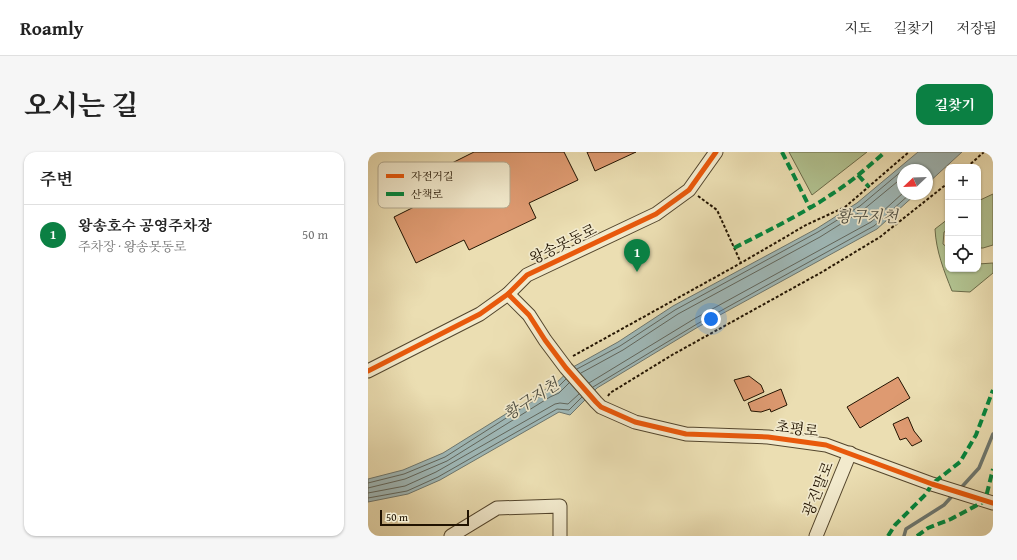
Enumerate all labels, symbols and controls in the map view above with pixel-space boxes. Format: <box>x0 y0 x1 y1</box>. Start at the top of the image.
text: Roamly <box>20 14 84 42</box>
text: 지도 <box>845 18 872 38</box>
text: 길찾기 <box>894 18 934 38</box>
text: 저장됨 <box>956 18 997 38</box>
text: 오시는 길 <box>24 84 138 125</box>
button: 길찾기 <box>916 84 993 125</box>
legend <box>378 162 510 208</box>
north arrow <box>897 164 933 200</box>
map controls <box>945 164 981 272</box>
button: + <box>945 164 981 200</box>
text: 주변 <box>40 166 73 191</box>
text: 자전거길 <box>411 168 454 184</box>
text: 산책로 <box>411 186 443 202</box>
button: − <box>945 200 981 236</box>
water label: 황구지천 <box>836 204 899 228</box>
text: 왕송호수 공영주차장 <box>78 215 212 236</box>
street label: 왕송못동로 <box>526 218 600 269</box>
text: 1 <box>50 225 56 244</box>
text: 50 m <box>302 225 328 244</box>
button: locate <box>945 236 981 272</box>
text: 주차장 · 왕송못동로 <box>78 237 186 256</box>
pin: 1 <box>624 239 650 272</box>
your location <box>701 309 721 329</box>
water label: 황구지천 <box>499 371 565 426</box>
street label: 초평로 <box>774 415 820 442</box>
street label: 광진말로 <box>797 458 838 520</box>
scale bar <box>380 508 469 527</box>
text: 50 m <box>386 509 408 525</box>

